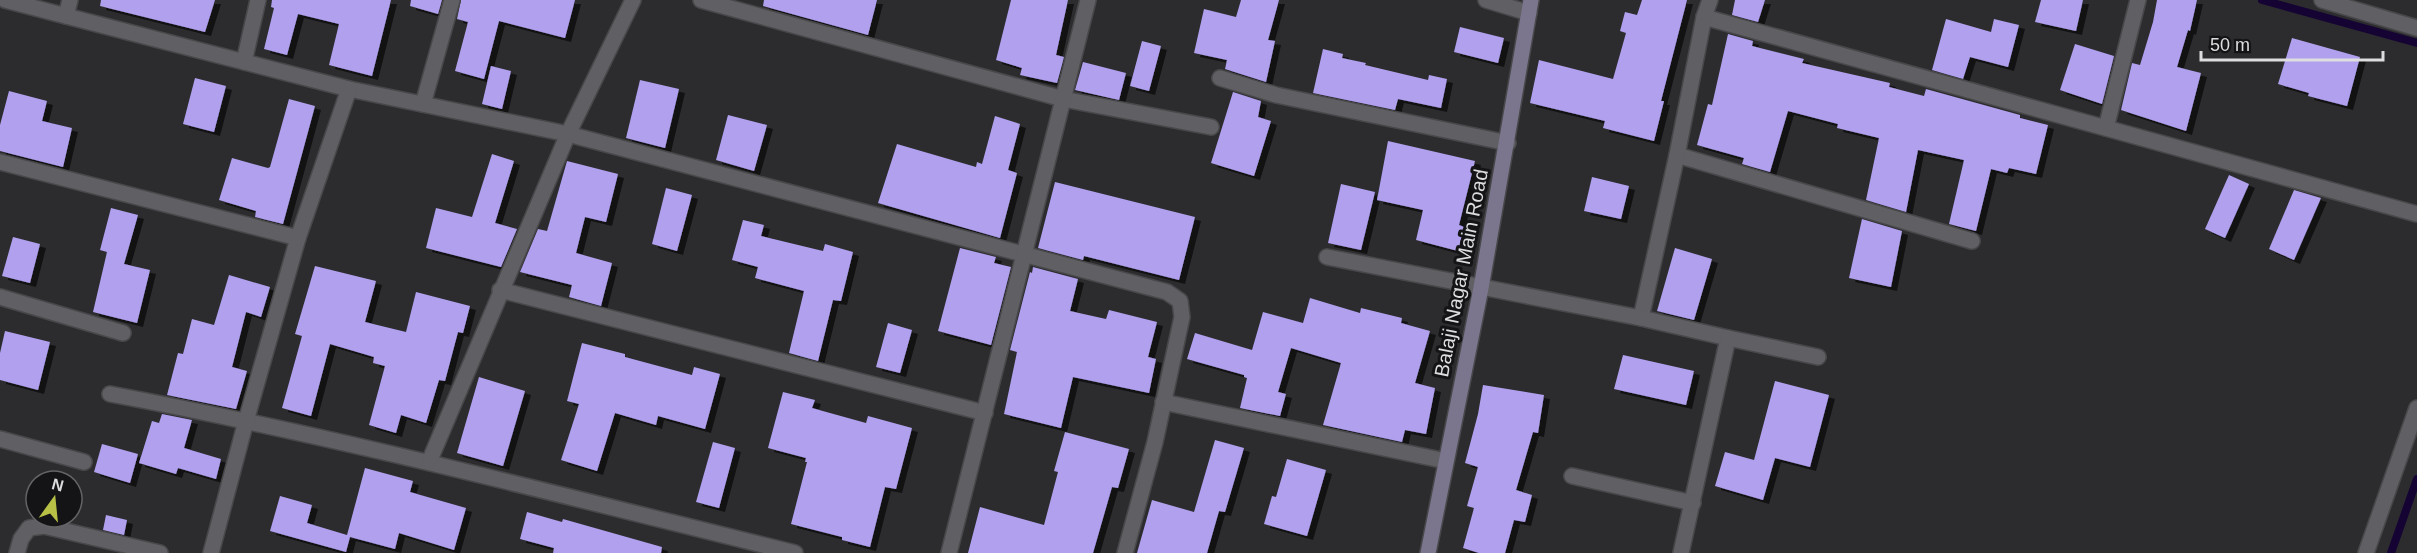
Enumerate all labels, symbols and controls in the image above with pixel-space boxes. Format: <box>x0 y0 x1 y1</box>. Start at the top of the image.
scale bar <box>2201 24 2382 62</box>
text: 50 m <box>2210 35 2250 55</box>
street label: Balaji Nagar Main Road <box>1430 167 1492 379</box>
north arrow <box>24 469 84 529</box>
text: N <box>50 475 66 495</box>

